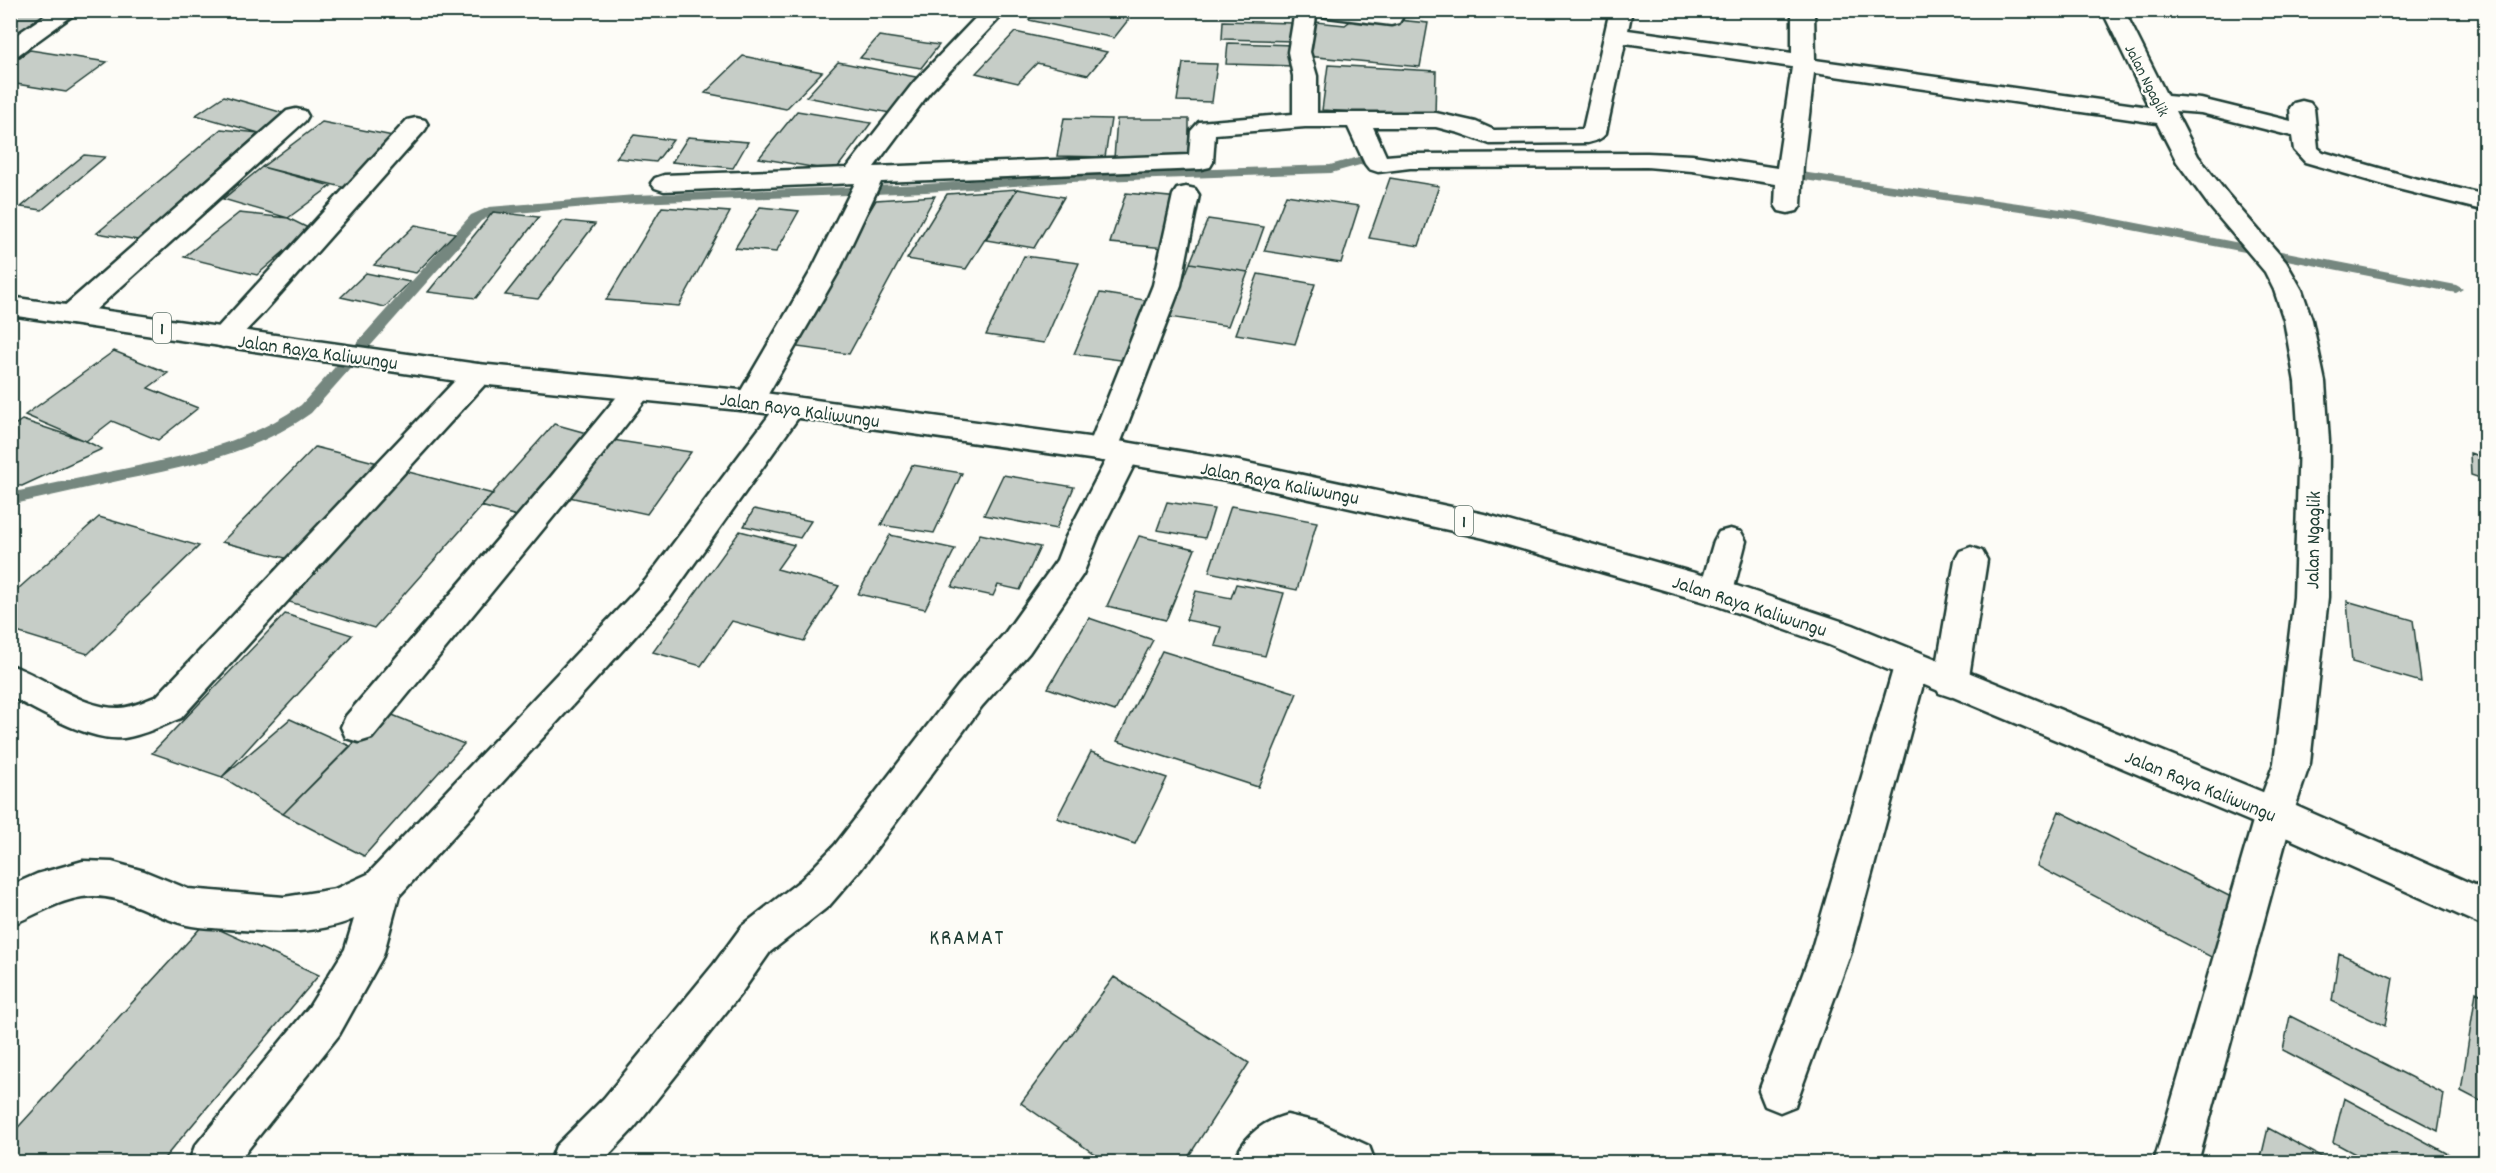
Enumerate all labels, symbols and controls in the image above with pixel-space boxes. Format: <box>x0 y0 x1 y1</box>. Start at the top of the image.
street label: Jalan Ngaglik <box>2118 41 2174 121</box>
road number: 1 <box>153 313 171 343</box>
street label: Jalan Raya Kaliwungu <box>236 329 399 379</box>
street label: Jalan Raya Kaliwungu <box>718 387 881 437</box>
street label: Jalan Raya Kaliwungu <box>1198 456 1361 514</box>
street label: Jalan Ngaglik <box>2300 491 2330 589</box>
road number: 1 <box>1455 506 1473 536</box>
street label: Jalan Raya Kaliwungu <box>1668 570 1830 646</box>
street label: Jalan Raya Kaliwungu <box>2120 745 2280 831</box>
district label: KRAMAT <box>929 924 1005 955</box>

